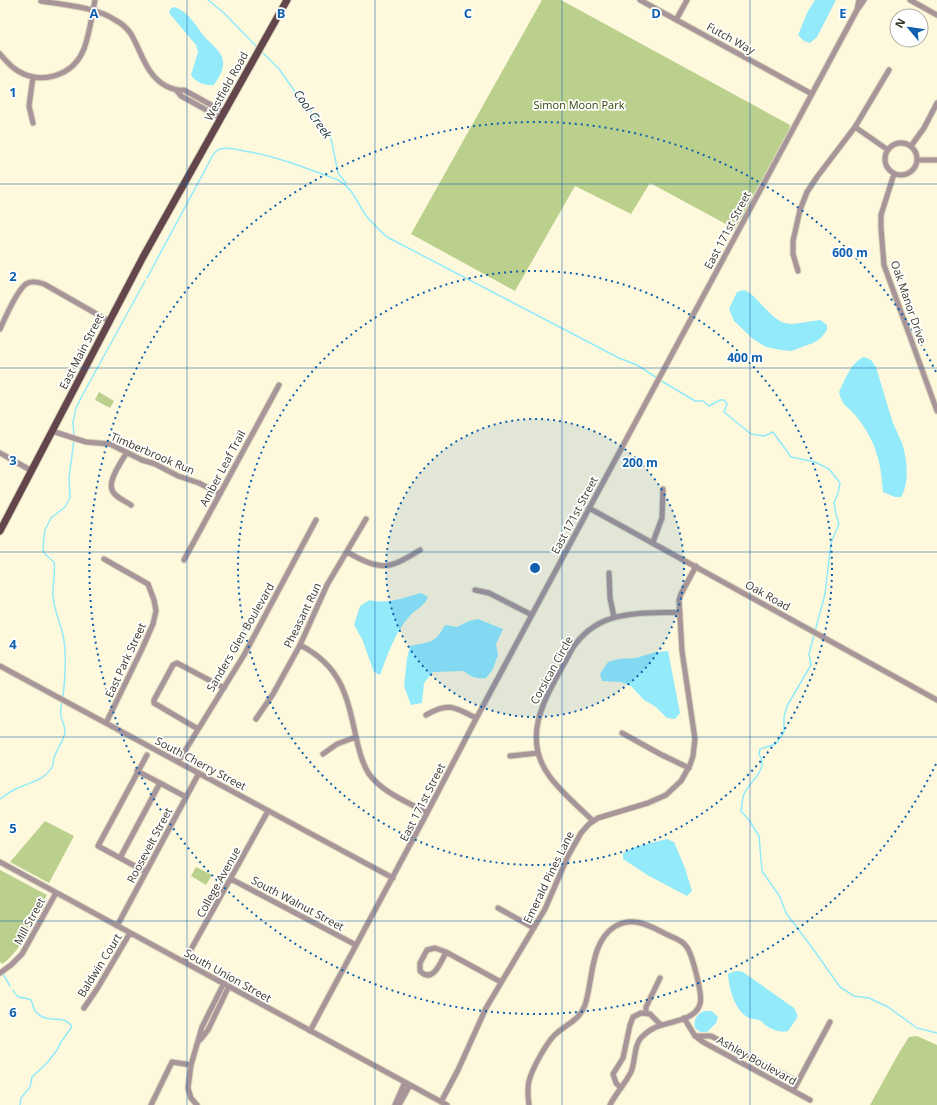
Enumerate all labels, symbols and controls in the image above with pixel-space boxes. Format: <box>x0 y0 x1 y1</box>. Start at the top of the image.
text: A <box>90 4 99 22</box>
text: B <box>277 4 286 22</box>
text: C <box>464 4 472 22</box>
text: D <box>651 4 661 22</box>
text: E <box>839 4 847 22</box>
north arrow <box>889 8 929 48</box>
text: N <box>891 15 909 30</box>
street label: Futch Way <box>704 19 758 58</box>
street label: Westfield Road <box>201 49 251 123</box>
text: 1 <box>9 83 17 101</box>
water label: Cool Creek <box>290 86 337 143</box>
park label: Simon Moon Park <box>534 97 625 112</box>
street label: East 171st Street <box>700 189 754 271</box>
text: 600 m <box>832 244 868 261</box>
street label: Oak Manor Drive <box>888 258 930 346</box>
text: 2 <box>9 267 17 285</box>
street label: East Main Street <box>55 310 107 392</box>
text: 400 m <box>727 349 763 366</box>
street label: Amber Leaf Trail <box>196 427 248 509</box>
street label: Timberbrook Run <box>109 429 197 477</box>
text: 3 <box>9 451 17 469</box>
text: 200 m <box>622 454 658 471</box>
street label: East 171st Street <box>547 474 601 556</box>
centre of rings <box>528 561 542 575</box>
street label: Oak Road <box>743 576 793 614</box>
street label: Sanders Glen Boulevard <box>203 580 277 694</box>
street label: Pheasant Run <box>280 580 324 650</box>
street label: East Park Street <box>101 620 149 700</box>
street label: Corsican Circle <box>526 633 576 707</box>
text: 4 <box>9 635 17 653</box>
street label: South Cherry Street <box>153 733 249 793</box>
street label: East 171st Street <box>396 760 448 844</box>
street label: Roosevelt Street <box>123 805 175 885</box>
text: 5 <box>9 819 17 837</box>
street label: Emerald Pines Lane <box>519 828 577 926</box>
street label: College Avenue <box>192 844 244 920</box>
street label: South Walnut Street <box>249 872 347 934</box>
street label: Mill Street <box>10 895 48 947</box>
street label: Baldwin Court <box>73 930 125 1000</box>
street label: South Union Street <box>182 945 274 1005</box>
text: 6 <box>9 1003 17 1021</box>
street label: Ashley Boulevard <box>715 1032 799 1088</box>

